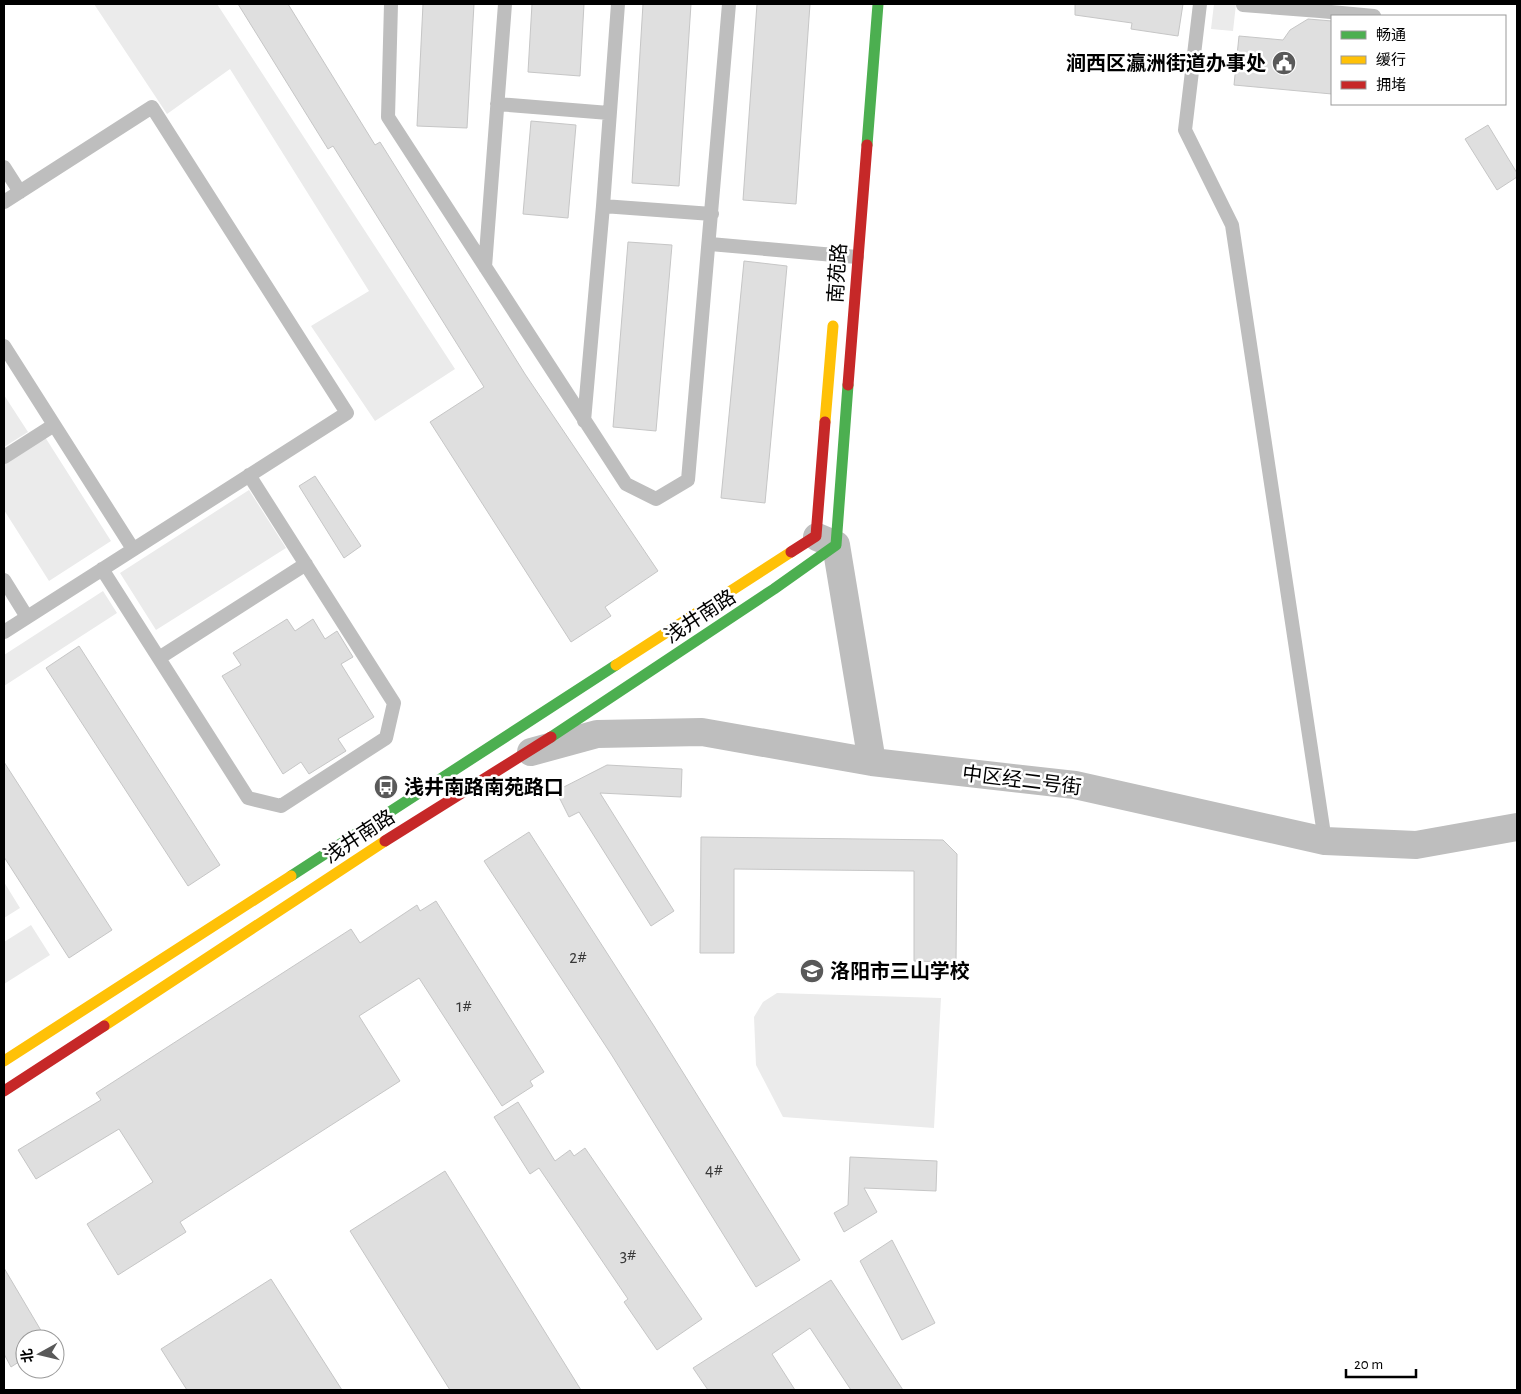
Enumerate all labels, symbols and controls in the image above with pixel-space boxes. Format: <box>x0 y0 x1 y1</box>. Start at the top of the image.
legend <box>1331 15 1506 105</box>
text: 畅通 <box>1376 27 1406 43</box>
public building icon: 涧西区瀛洲街道办事处 <box>1271 50 1297 76</box>
place label: 涧西区瀛洲街道办事处 <box>1066 52 1266 74</box>
text: 缓行 <box>1376 52 1406 68</box>
text: 拥堵 <box>1376 77 1406 93</box>
street label: 南苑路 <box>825 242 850 304</box>
street label: 浅井南路 <box>661 586 740 647</box>
street label: 中区经二号街 <box>961 762 1083 798</box>
bus stop icon: 浅井南路南苑路口 <box>373 774 399 800</box>
place label: 浅井南路南苑路口 <box>404 776 564 798</box>
street label: 浅井南路 <box>320 806 399 867</box>
house number: 2# <box>569 949 587 967</box>
school or university icon: 洛阳市三山学校 <box>799 958 825 984</box>
place label: 洛阳市三山学校 <box>830 960 970 982</box>
house number: 1# <box>456 998 472 1016</box>
house number: 4# <box>705 1162 723 1180</box>
house number: 3# <box>620 1247 636 1265</box>
north arrow <box>15 1329 65 1379</box>
scale bar <box>1346 1346 1416 1378</box>
text: 北 <box>19 1348 36 1364</box>
text: 20 m <box>1354 1357 1383 1372</box>

